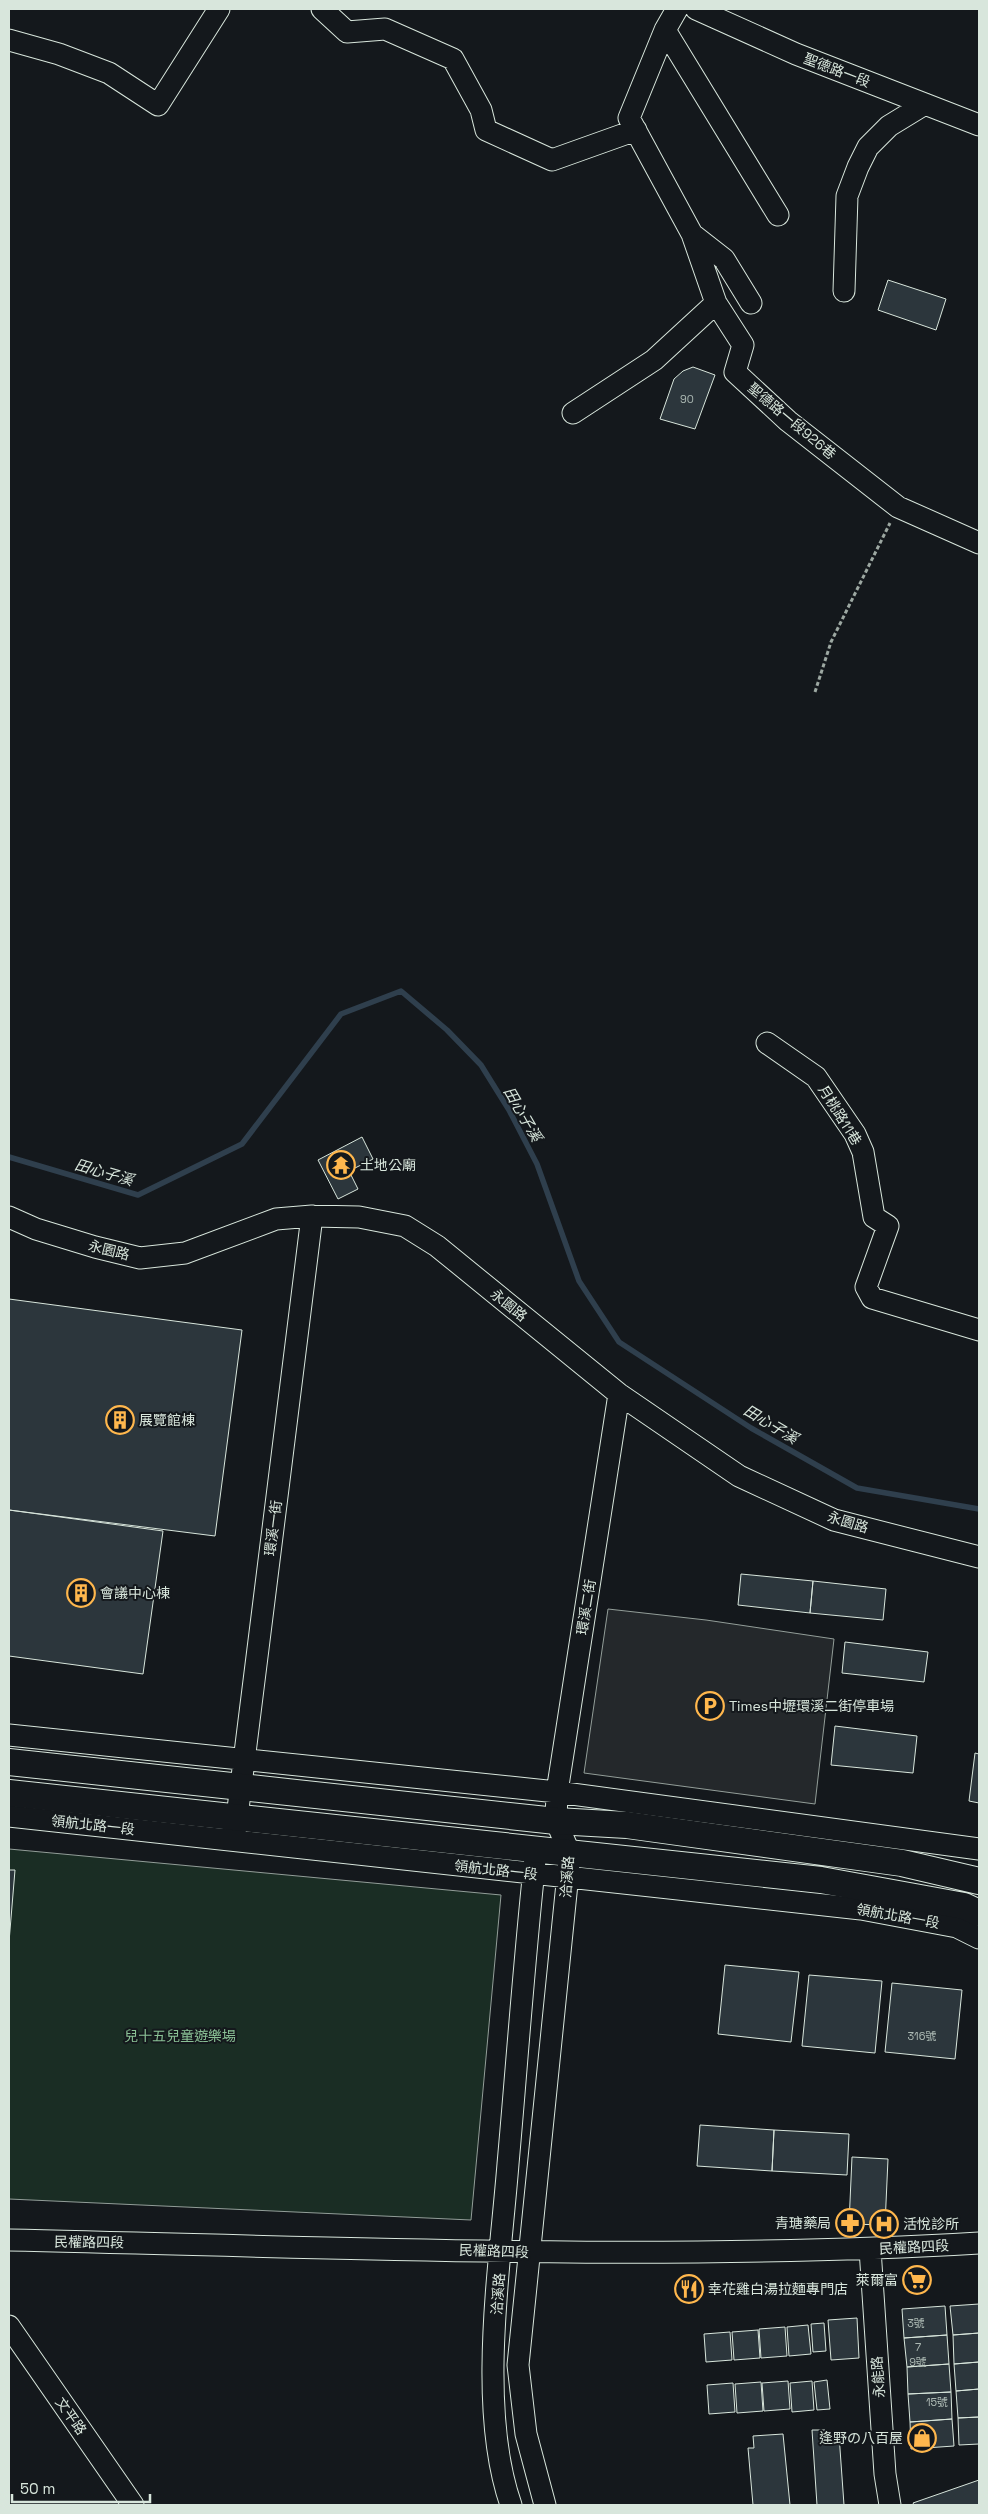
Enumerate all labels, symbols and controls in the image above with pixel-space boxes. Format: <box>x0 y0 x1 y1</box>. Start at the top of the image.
street label: 聖德路一段 <box>801 49 873 91</box>
street label: 聖德路一段926巷 <box>744 379 840 463</box>
house number: 90 <box>680 392 694 406</box>
street label: 月桃路11巷 <box>814 1082 866 1148</box>
water label: 田心子溪 <box>500 1083 547 1146</box>
temple icon: 土地公廟 <box>326 1150 356 1180</box>
water label: 田心子溪 <box>73 1155 137 1190</box>
place label: 土地公廟 <box>360 1156 416 1174</box>
street label: 永園路 <box>86 1236 132 1264</box>
street label: 永園路 <box>487 1285 531 1325</box>
water label: 田心子溪 <box>740 1400 803 1449</box>
building icon: 展覽館棟 <box>105 1405 135 1435</box>
place label: 展覽館棟 <box>139 1411 195 1429</box>
street label: 環溪一街 <box>261 1499 285 1557</box>
street label: 永園路 <box>825 1507 871 1537</box>
building icon: 會議中心棟 <box>66 1578 96 1608</box>
street label: 環溪二街 <box>573 1578 599 1636</box>
place label: 會議中心棟 <box>100 1584 170 1602</box>
parking icon: Times中壢環溪二街停車場 <box>695 1691 725 1721</box>
place label: Times中壢環溪二街停車場 <box>729 1697 894 1715</box>
street label: 領航北路一段 <box>50 1812 136 1838</box>
street label: 洽溪路 <box>557 1855 577 1899</box>
street label: 領航北路一段 <box>453 1857 539 1883</box>
street label: 領航北路一段 <box>855 1900 941 1932</box>
park label: 兒十五兒童遊樂場 <box>124 2027 236 2045</box>
house number: 316號 <box>908 2029 936 2043</box>
pharmacy icon: 青瑭藥局 <box>835 2208 865 2238</box>
hospital icon: 活悅診所 <box>869 2209 899 2239</box>
place label: 青瑭藥局 <box>775 2214 831 2232</box>
place label: 活悅診所 <box>903 2215 959 2233</box>
street label: 民權路四段 <box>54 2232 124 2252</box>
street label: 民權路四段 <box>879 2236 949 2258</box>
street label: 民權路四段 <box>459 2241 529 2261</box>
supermarket icon: 萊爾富 <box>902 2265 932 2295</box>
place label: 萊爾富 <box>856 2271 898 2289</box>
street label: 洽溪路 <box>488 2272 508 2316</box>
restaurant icon: 幸花雞白湯拉麵專門店 <box>674 2274 704 2304</box>
place label: 幸花雞白湯拉麵專門店 <box>708 2280 848 2298</box>
house number: 3號 <box>907 2316 925 2330</box>
house number: 7 <box>915 2340 921 2354</box>
street label: 永能路 <box>868 2355 888 2399</box>
house number: 9號 <box>909 2355 927 2369</box>
street label: 文平路 <box>52 2394 90 2438</box>
house number: 15號 <box>926 2395 948 2409</box>
shop icon: 逢野の八百屋 <box>907 2423 937 2453</box>
place label: 逢野の八百屋 <box>819 2429 903 2447</box>
scale bar <box>12 2472 150 2504</box>
text: 50 m <box>20 2479 55 2498</box>

